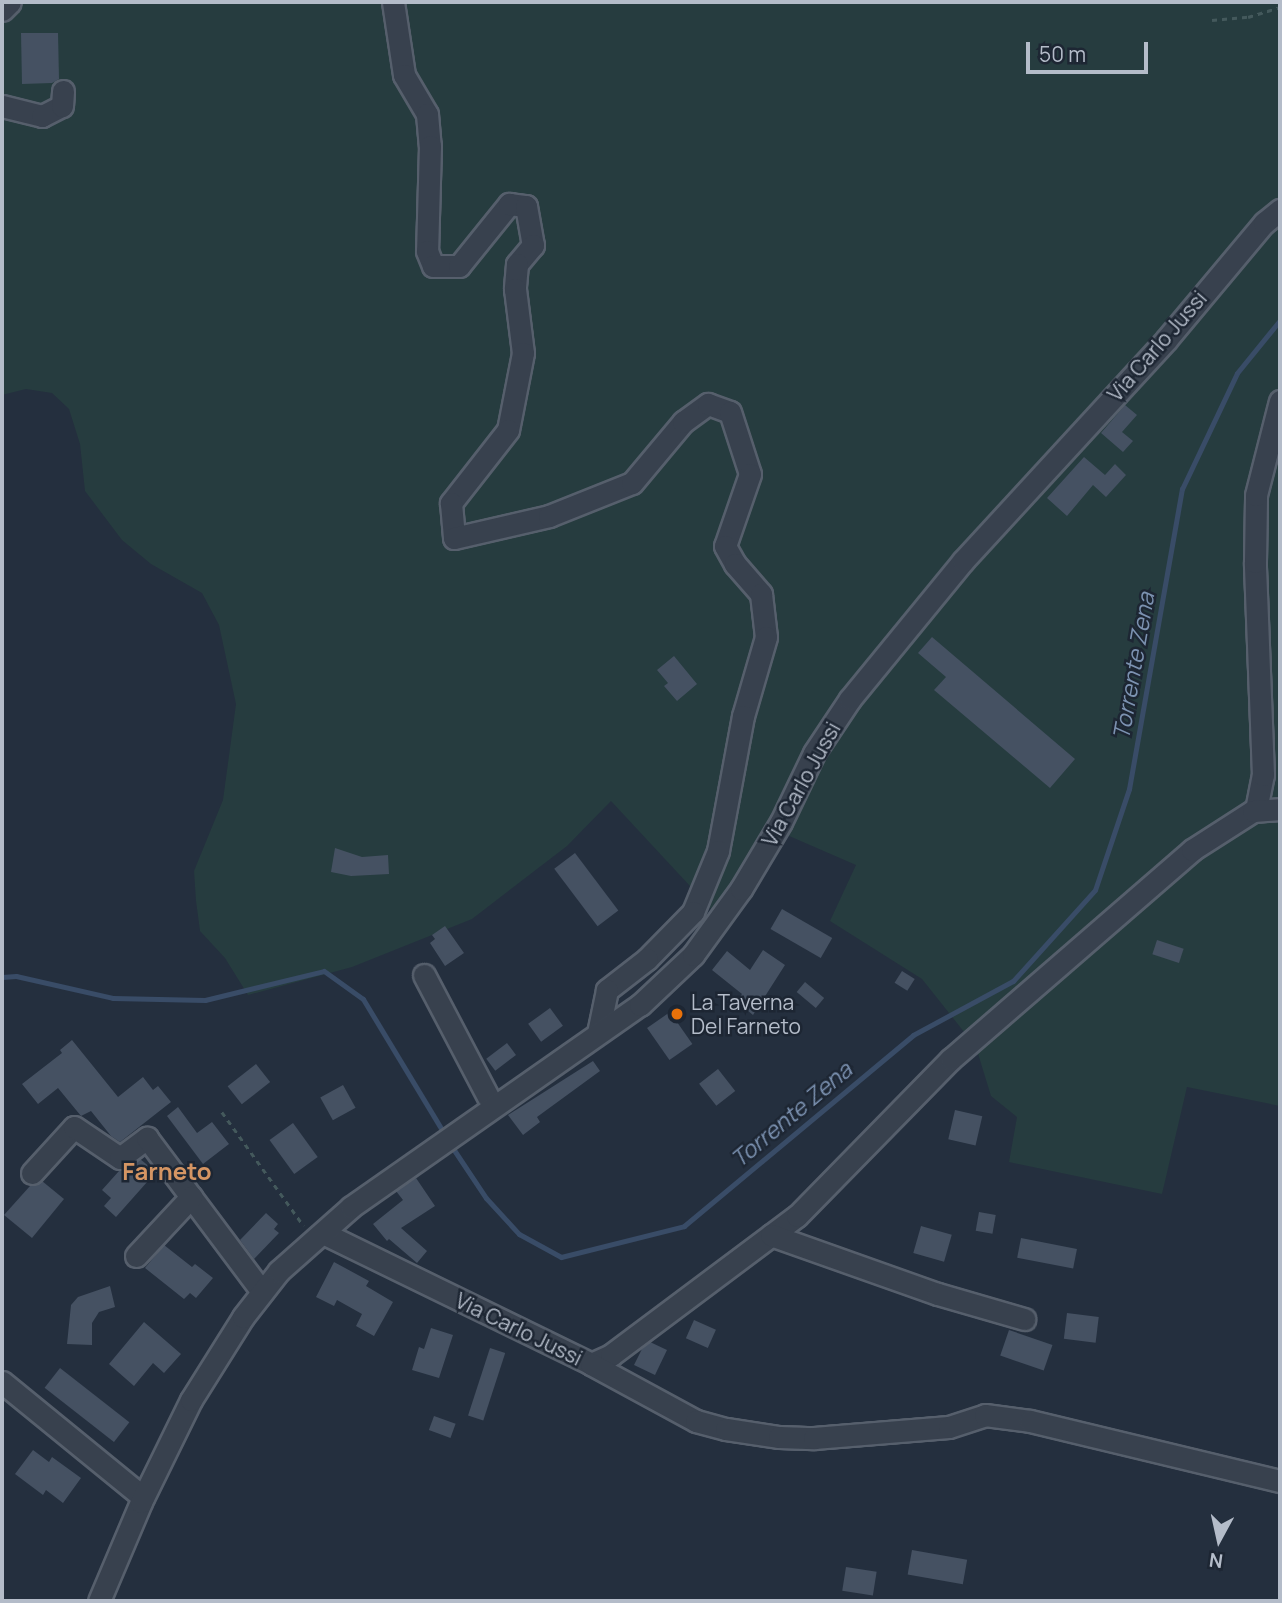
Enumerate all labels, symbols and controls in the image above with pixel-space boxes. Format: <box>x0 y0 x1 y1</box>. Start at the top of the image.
scale bar <box>1030 28 1152 72</box>
text: 50 m <box>1039 40 1086 68</box>
street label: Via Carlo Jussi <box>1102 286 1212 406</box>
water label: Torrente Zena <box>1106 590 1160 742</box>
street label: Via Carlo Jussi <box>757 718 845 850</box>
place label: La Taverna Del Farneto <box>691 989 801 1039</box>
marker: La Taverna Del Farneto <box>669 1006 685 1022</box>
water label: Torrente Zena <box>725 1056 857 1172</box>
district label: Farneto <box>122 1157 212 1185</box>
street label: Via Carlo Jussi <box>451 1287 587 1371</box>
north arrow <box>1184 1505 1254 1575</box>
text: N <box>1208 1547 1225 1575</box>

